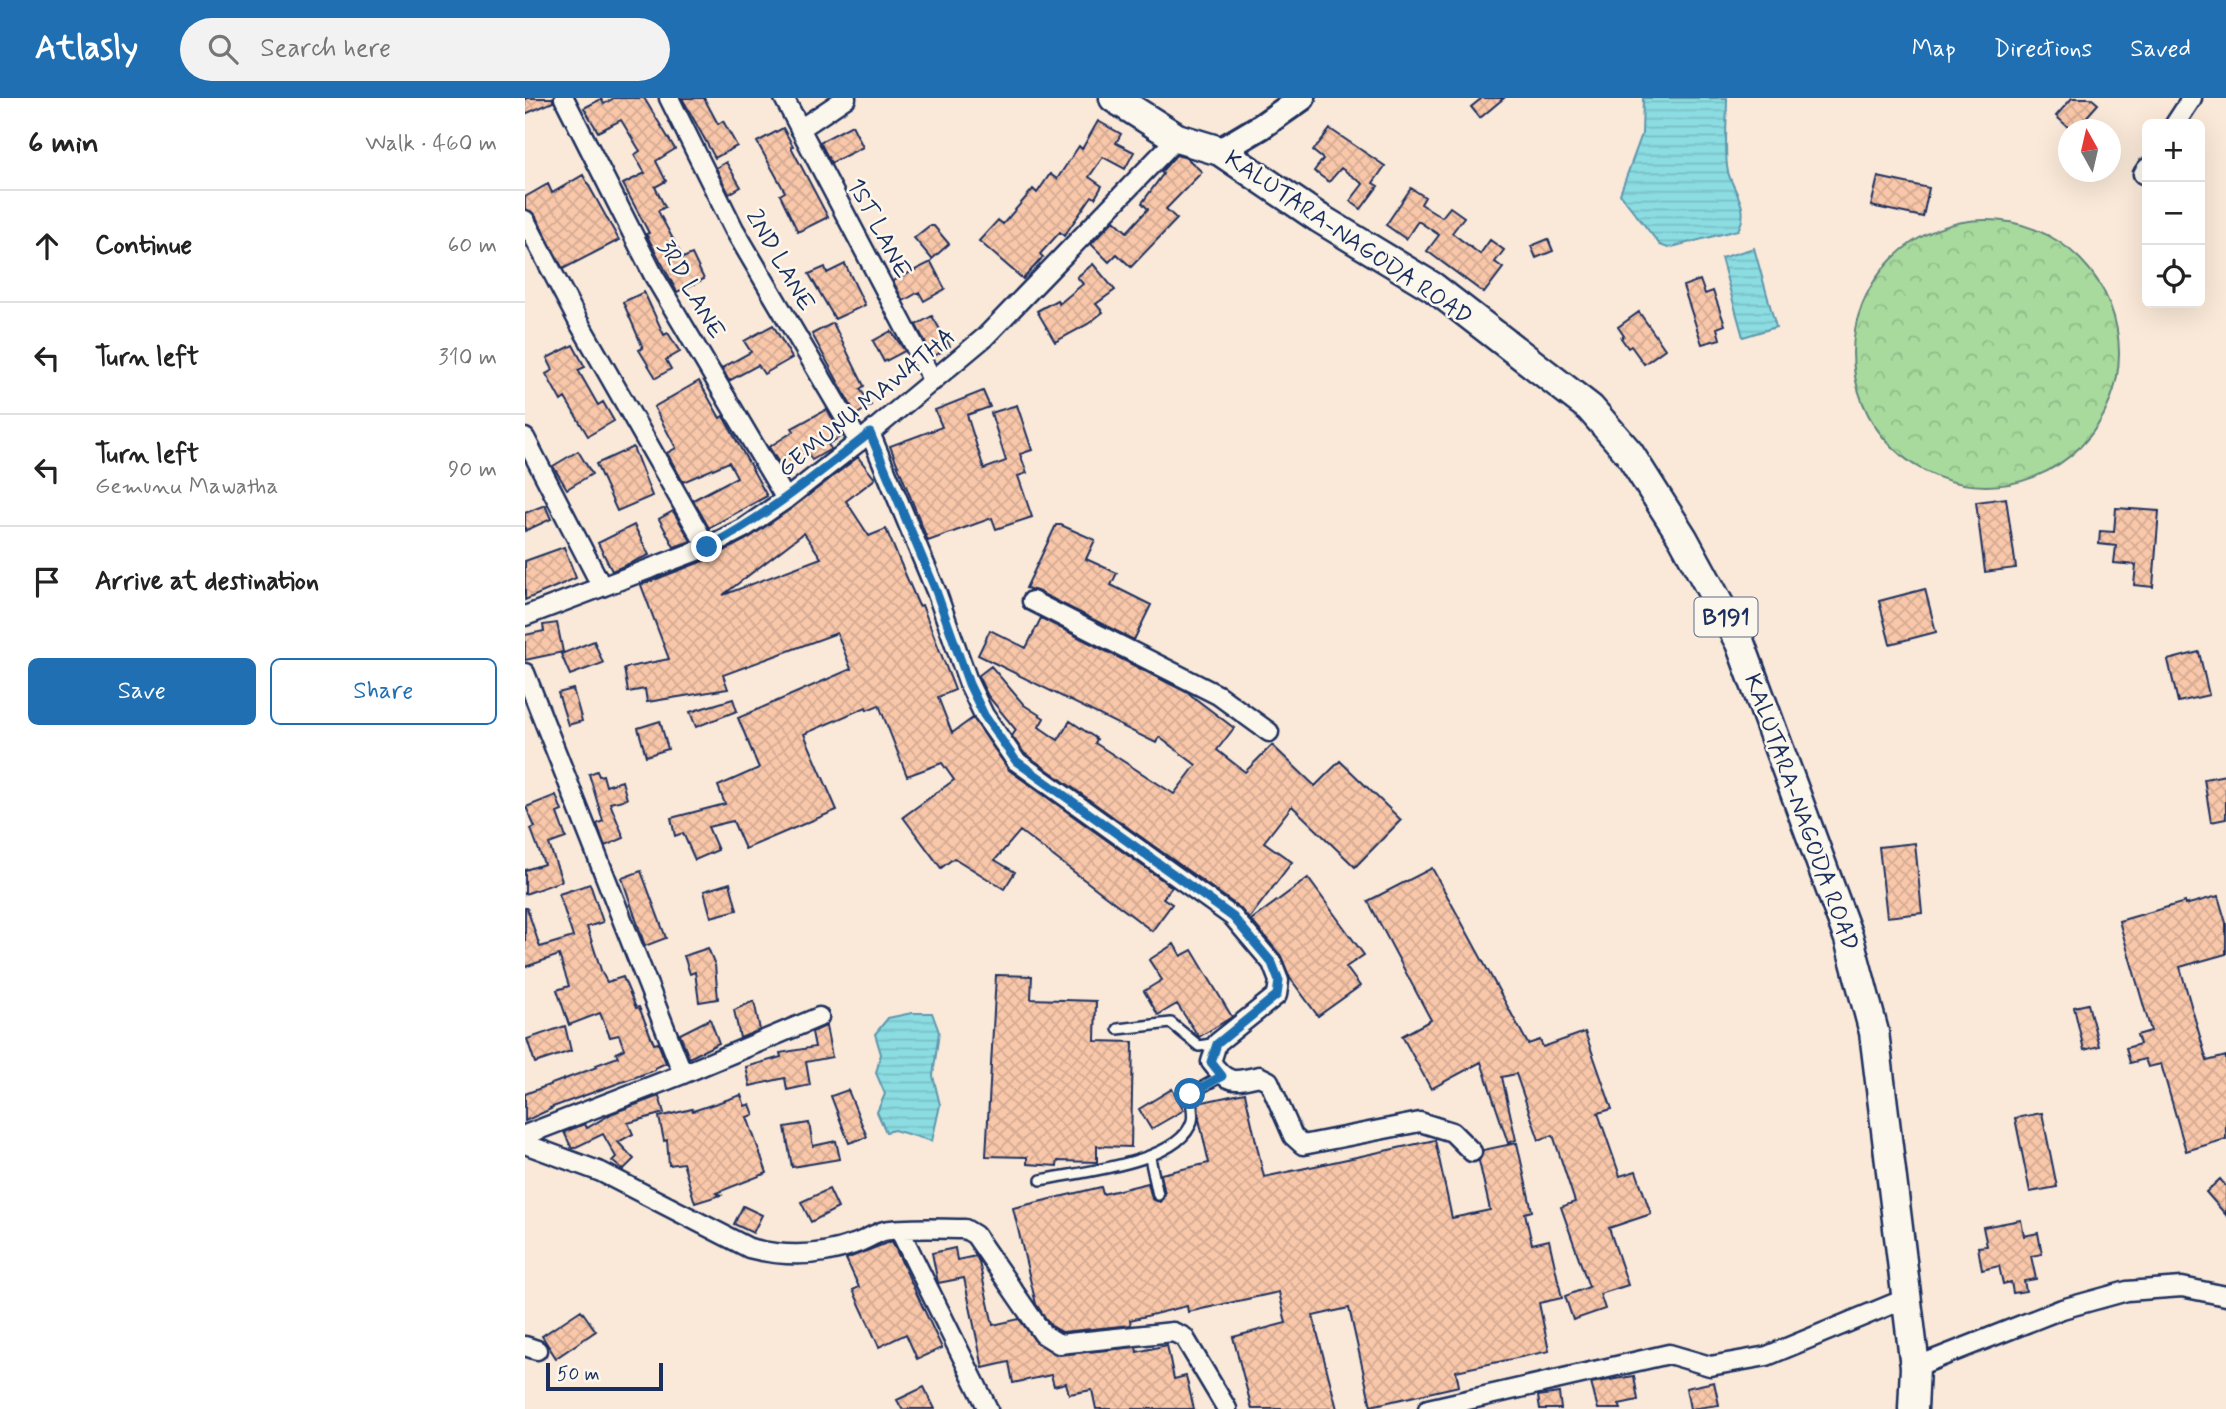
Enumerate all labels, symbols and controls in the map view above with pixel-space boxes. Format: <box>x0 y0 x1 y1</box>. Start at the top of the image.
search box <box>180 18 670 81</box>
text: Atlasly <box>35 27 138 71</box>
icon: search <box>204 30 242 68</box>
text: Search here <box>260 32 391 66</box>
text: Map <box>1912 34 1956 65</box>
text: Directions <box>1994 34 2092 65</box>
text: Saved <box>2130 34 2191 65</box>
north arrow <box>2058 119 2121 182</box>
map controls <box>2142 119 2205 308</box>
button: + <box>2142 119 2205 182</box>
text: 6 min <box>28 124 99 163</box>
text: Walk · 460 m <box>365 129 497 159</box>
street label: KALUTARA-NAGODA ROAD <box>1218 144 1478 333</box>
street label: 1ST LANE <box>839 173 918 284</box>
button: − <box>2142 182 2205 245</box>
street label: 2ND LANE <box>738 204 821 317</box>
icon: ahead <box>28 227 66 265</box>
text: Continue <box>95 229 192 263</box>
text: 60 m <box>448 231 497 261</box>
street label: 3RD LANE <box>650 234 732 345</box>
button: locate <box>2142 245 2205 308</box>
street label: GEMUNU MAWATHA <box>771 322 962 485</box>
icon: left <box>28 339 66 377</box>
text: Turn left <box>95 341 199 375</box>
text: 310 m <box>438 343 497 373</box>
text: Turn left <box>95 438 199 472</box>
icon: left <box>28 451 66 489</box>
text: 90 m <box>448 455 497 485</box>
text: Gemunu Mawatha <box>95 472 278 502</box>
route end <box>691 531 722 562</box>
icon: arrive <box>28 563 66 601</box>
text: Arrive at destination <box>95 565 319 599</box>
road number: B191 <box>1695 597 1757 636</box>
button: Save <box>28 658 256 725</box>
button: Share <box>270 658 497 725</box>
street label: KALUTARA-NAGODA ROAD <box>1736 670 1865 955</box>
route start <box>1174 1078 1205 1109</box>
scale bar <box>546 1360 663 1392</box>
text: 50 m <box>557 1362 600 1387</box>

